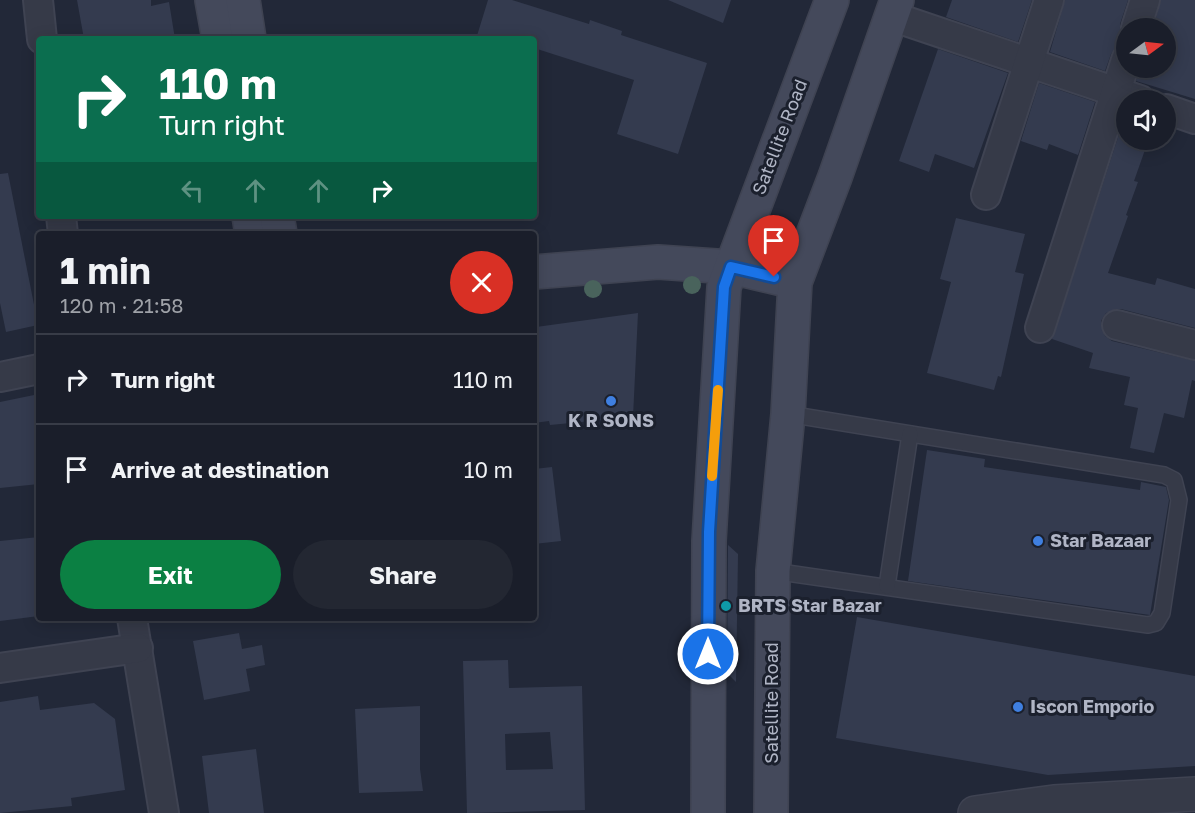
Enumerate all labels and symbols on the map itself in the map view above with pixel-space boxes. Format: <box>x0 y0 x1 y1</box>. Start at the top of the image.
north arrow <box>1116 18 1176 78</box>
street label: Satellite Road <box>747 76 811 197</box>
pin <box>748 215 799 277</box>
marker: K R SONS <box>604 394 618 408</box>
place label: K R SONS <box>568 409 654 431</box>
place label: Star Bazaar <box>1050 529 1151 551</box>
marker: Star Bazaar <box>1031 534 1045 548</box>
place label: BRTS Star Bazar <box>738 594 882 616</box>
marker: BRTS Star Bazar <box>719 599 733 613</box>
position arrow <box>676 622 740 686</box>
street label: Satellite Road <box>760 642 782 764</box>
place label: Iscon Emporio <box>1030 695 1155 717</box>
marker: Iscon Emporio <box>1011 700 1025 714</box>

